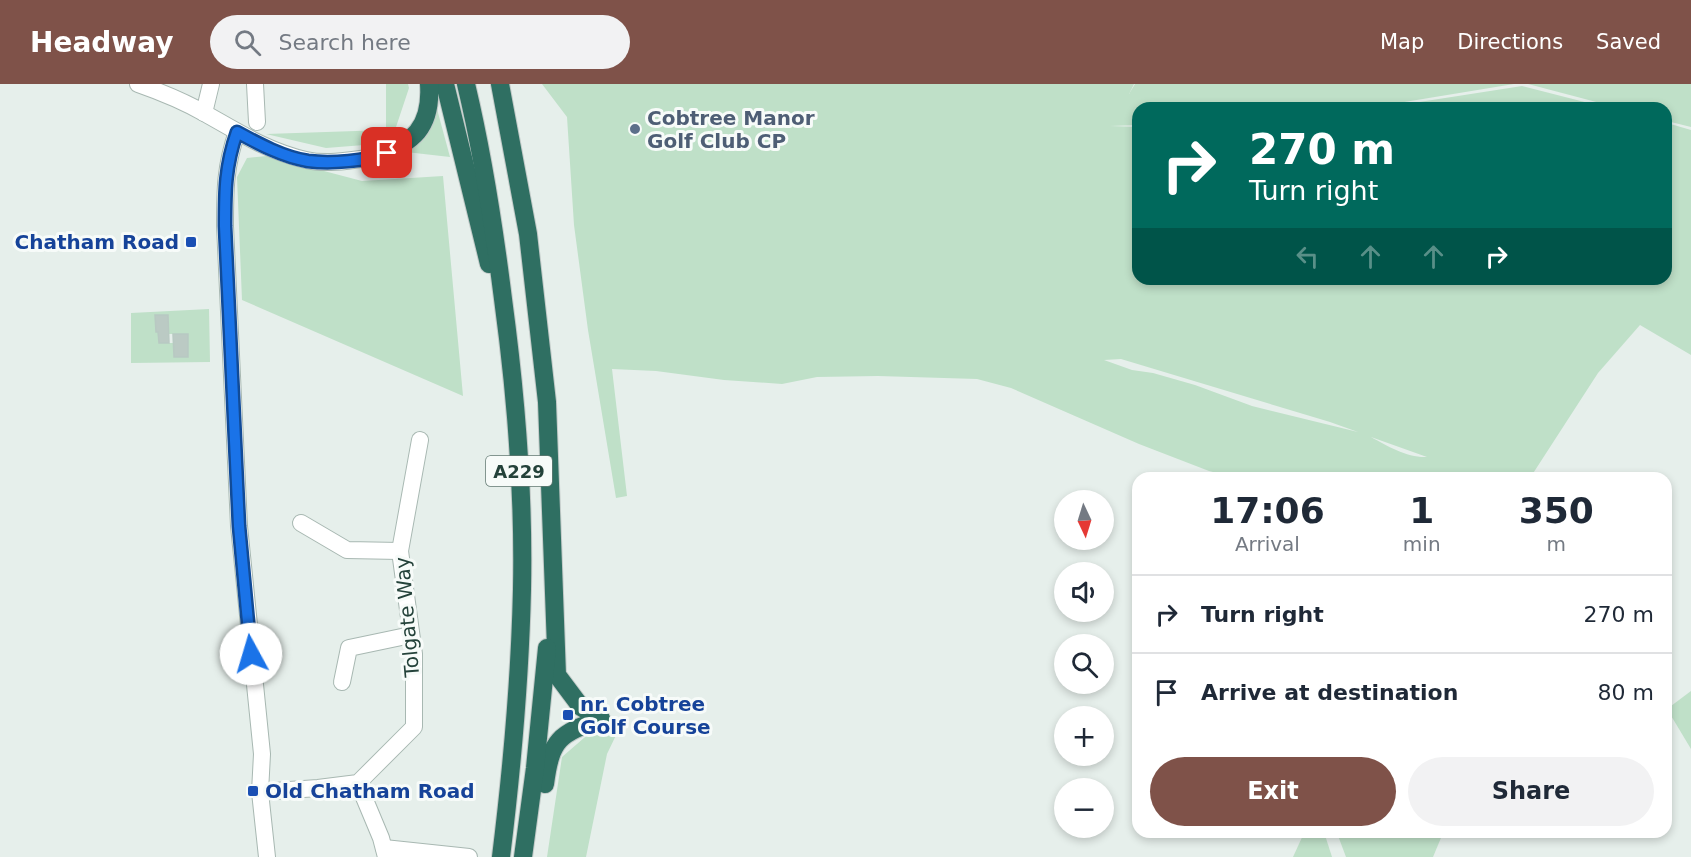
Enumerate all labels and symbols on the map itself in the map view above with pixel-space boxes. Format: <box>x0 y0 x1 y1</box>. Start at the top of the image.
place label: Cobtree Manor Golf Club CP <box>647 106 815 153</box>
marker: Cobtree Manor Golf Club CP <box>628 122 642 136</box>
pin <box>361 127 412 178</box>
place label: Chatham Road <box>15 230 179 254</box>
marker: Chatham Road <box>184 235 198 249</box>
road number: A229 <box>486 456 552 486</box>
north arrow <box>1054 490 1114 550</box>
street label: Tolgate Way <box>390 556 424 679</box>
position arrow <box>219 622 283 686</box>
place label: nr. Cobtree Golf Course <box>580 692 711 739</box>
marker: nr. Cobtree Golf Course <box>561 708 575 722</box>
place label: Old Chatham Road <box>265 779 475 803</box>
marker: Old Chatham Road <box>246 784 260 798</box>

